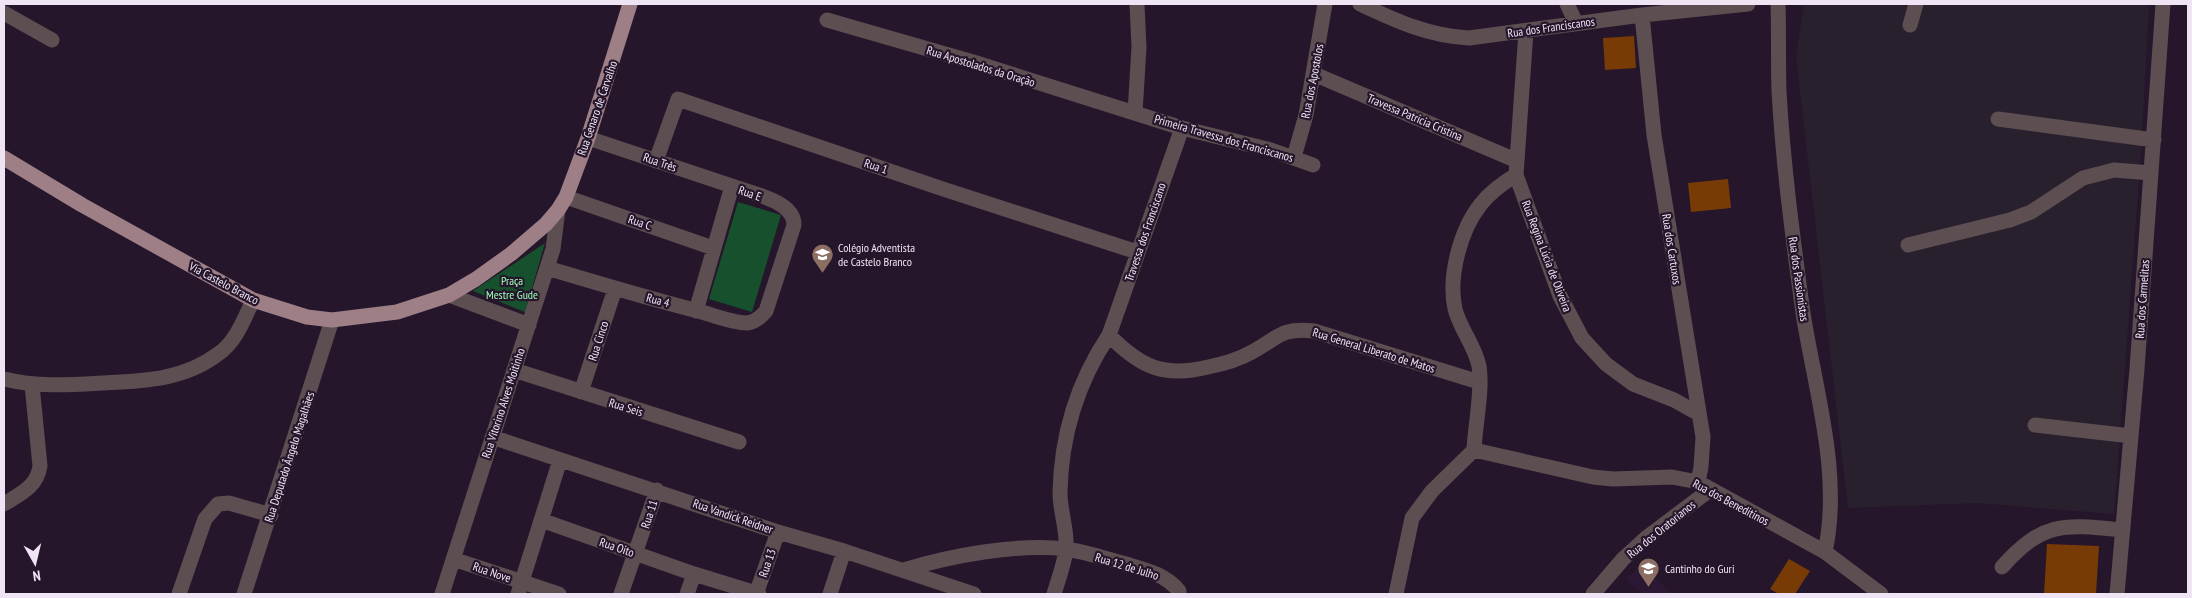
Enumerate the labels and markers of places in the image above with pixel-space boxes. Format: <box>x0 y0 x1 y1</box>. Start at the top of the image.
place label: Colégio Adventista de Castelo Branco <box>838 240 915 269</box>
school or university icon: Colégio Adventista de Castelo Branco <box>810 242 834 273</box>
school or university icon: Cantinho do Guri <box>1637 556 1661 587</box>
place label: Cantinho do Guri <box>1665 561 1735 576</box>

